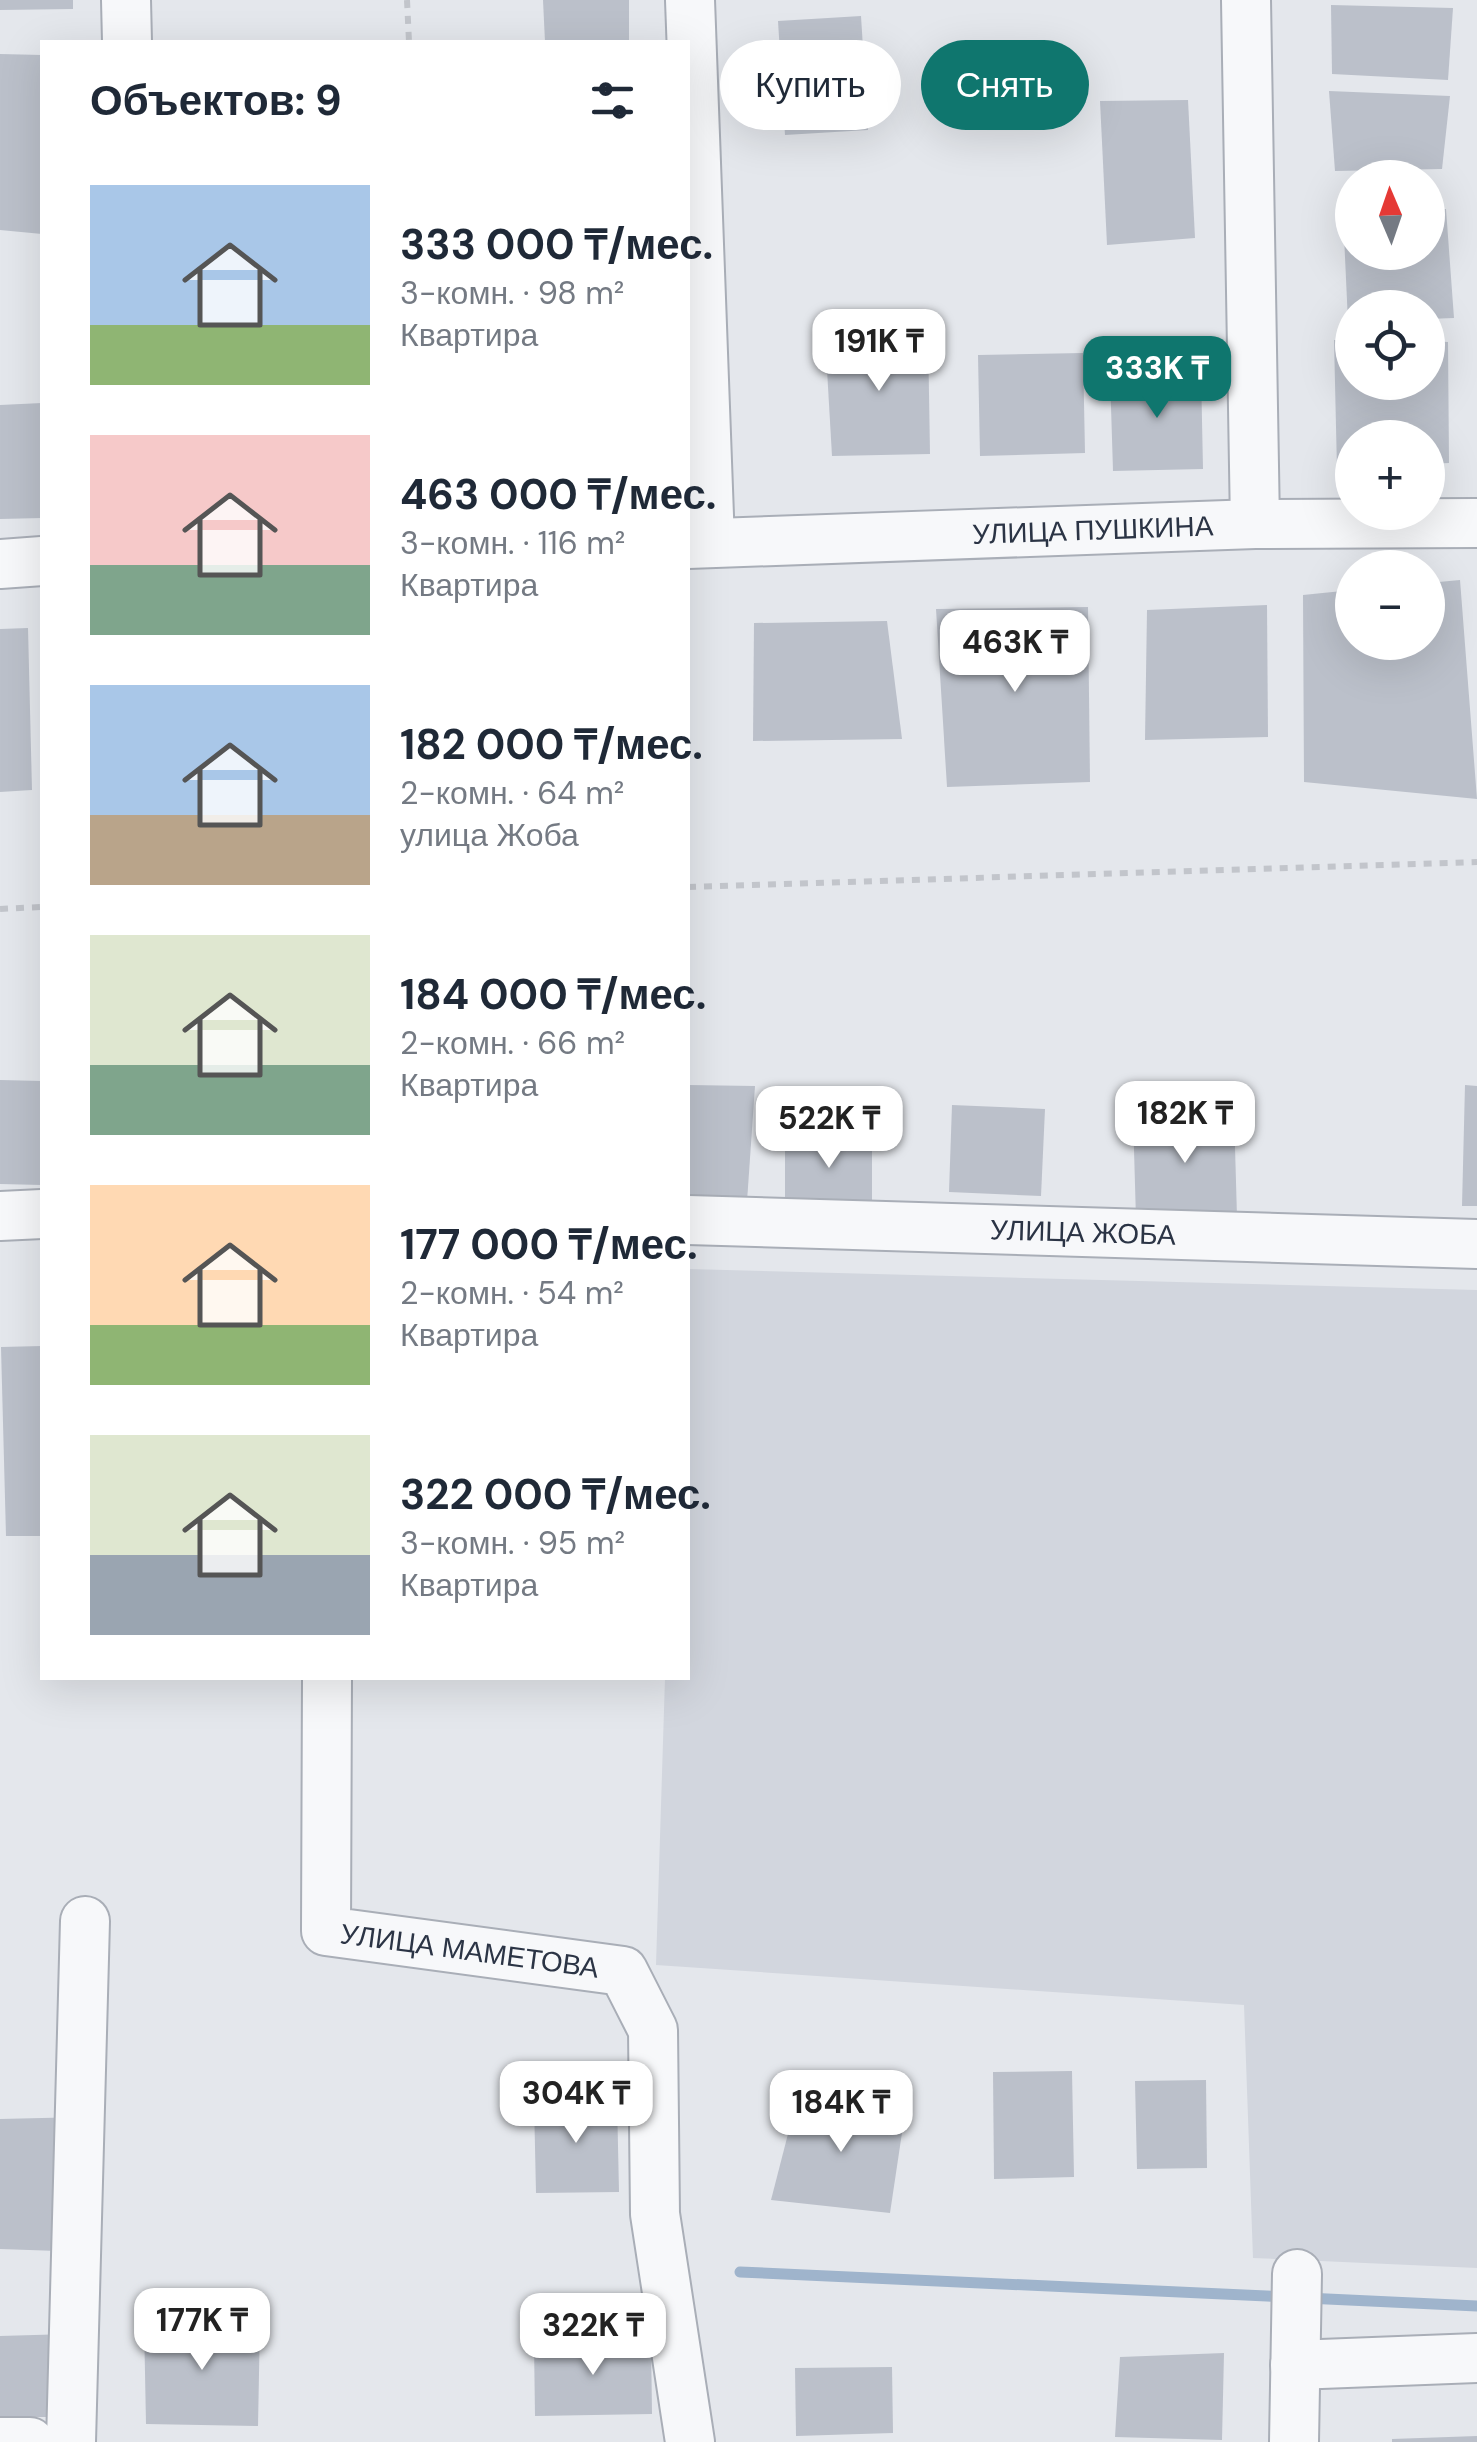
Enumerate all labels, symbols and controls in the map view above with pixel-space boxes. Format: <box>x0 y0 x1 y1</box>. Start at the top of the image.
chip: Купить <box>720 40 901 130</box>
chip: Снять <box>921 40 1089 130</box>
text: Объектов: 9 <box>90 73 342 128</box>
icon: filters <box>585 73 640 128</box>
north arrow <box>1335 160 1445 270</box>
map controls <box>1335 160 1445 660</box>
text: 333 000 ₸/мес. <box>400 217 713 272</box>
icon: home <box>170 225 290 345</box>
text: 3-комн. · 98 m² <box>400 272 624 314</box>
button: locate <box>1335 290 1445 400</box>
pin: 191K ₸ <box>798 309 960 394</box>
text: Квартира <box>400 314 538 356</box>
text: 191K ₸ <box>834 320 924 362</box>
pin: 333K ₸ <box>1076 336 1238 421</box>
text: 333K ₸ <box>1105 347 1209 389</box>
button: + <box>1335 420 1445 530</box>
text: 463 000 ₸/мес. <box>400 467 716 522</box>
icon: home <box>170 475 290 595</box>
street label: УЛИЦА ПУШКИНА <box>972 507 1214 553</box>
text: 3-комн. · 116 m² <box>400 522 625 564</box>
button: − <box>1335 550 1445 660</box>
text: Квартира <box>400 564 538 606</box>
pin: 463K ₸ <box>934 610 1096 695</box>
text: 463K ₸ <box>962 621 1068 663</box>
text: 182 000 ₸/мес. <box>400 717 703 772</box>
icon: home <box>170 725 290 845</box>
text: 2-комн. · 64 m² <box>400 772 624 814</box>
text: улица Жоба <box>400 814 579 856</box>
text: 184 000 ₸/мес. <box>400 967 706 1022</box>
icon: home <box>170 975 290 1095</box>
text: 2-комн. · 66 m² <box>400 1022 625 1064</box>
text: Квартира <box>400 1064 538 1106</box>
pin: 182K ₸ <box>1104 1081 1266 1166</box>
pin: 522K ₸ <box>748 1086 910 1171</box>
text: 182K ₸ <box>1137 1092 1233 1134</box>
text: 522K ₸ <box>778 1097 880 1139</box>
street label: УЛИЦА ЖОБА <box>989 1211 1176 1254</box>
text: 177 000 ₸/мес. <box>400 1217 698 1272</box>
icon: home <box>170 1225 290 1345</box>
text: 2-комн. · 54 m² <box>400 1272 624 1314</box>
text: Квартира <box>400 1314 538 1356</box>
text: 322 000 ₸/мес. <box>400 1467 711 1522</box>
icon: home <box>170 1475 290 1595</box>
text: 3-комн. · 95 m² <box>400 1522 625 1564</box>
text: Квартира <box>400 1564 538 1606</box>
street label: УЛИЦА МАМЕТОВА <box>338 1915 601 1987</box>
pin: 304K ₸ <box>495 2061 657 2146</box>
pin: 184K ₸ <box>760 2070 922 2155</box>
text: 304K ₸ <box>522 2072 630 2114</box>
text: 184K ₸ <box>792 2081 890 2123</box>
pin: 177K ₸ <box>121 2288 283 2373</box>
pin: 322K ₸ <box>512 2293 674 2378</box>
text: 177K ₸ <box>156 2299 248 2341</box>
text: 322K ₸ <box>542 2304 644 2346</box>

